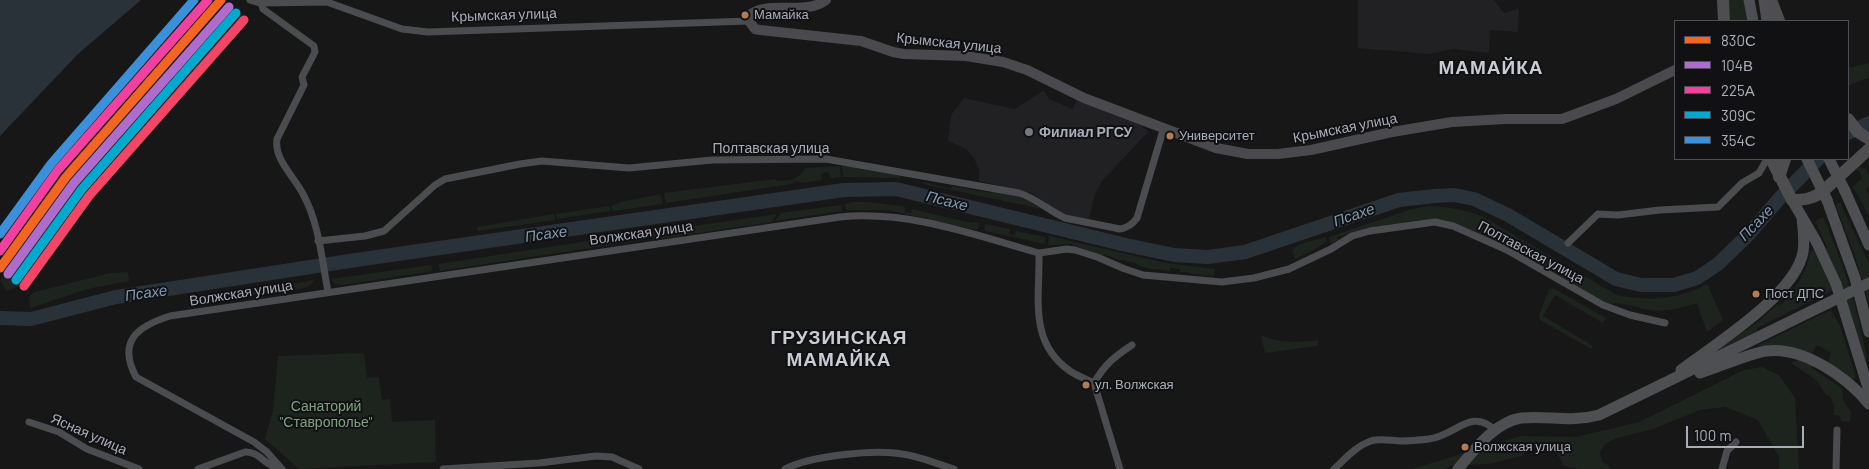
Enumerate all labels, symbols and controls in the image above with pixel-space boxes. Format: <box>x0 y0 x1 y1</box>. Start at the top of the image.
street label: Крымская улица <box>451 5 557 25</box>
place label: Мамайка <box>754 7 809 23</box>
marker: Мамайка <box>740 10 750 20</box>
legend <box>1674 20 1849 160</box>
street label: Крымская улица <box>896 29 1002 57</box>
text: 830С <box>1721 31 1756 49</box>
text: 104В <box>1721 56 1753 74</box>
district label: МАМАЙКА <box>1438 57 1544 79</box>
text: 225А <box>1721 81 1755 99</box>
text: 309С <box>1721 106 1756 124</box>
street label: Крымская улица <box>1292 110 1398 146</box>
place label: Филиал РГСУ <box>1039 124 1132 140</box>
marker: Филиал РГСУ <box>1023 126 1035 138</box>
place label: Университет <box>1179 128 1255 144</box>
marker: Университет <box>1165 131 1175 141</box>
text: 354С <box>1721 131 1756 149</box>
street label: Полтавская улица <box>712 140 830 156</box>
water label: Псахе <box>924 187 970 215</box>
water label: Псахе <box>1331 200 1377 230</box>
water label: Псахе <box>1735 202 1777 244</box>
street label: Волжская улица <box>588 217 694 249</box>
street label: Полтавская улица <box>1475 217 1587 287</box>
water label: Псахе <box>524 222 568 246</box>
street label: Волжская улица <box>188 277 294 309</box>
water label: Псахе <box>124 281 168 305</box>
place label: Пост ДПС <box>1765 286 1824 302</box>
marker: Пост ДПС <box>1751 289 1761 299</box>
district label: ГРУЗИНСКАЯ МАМАЙКА <box>769 327 909 371</box>
place label: ул. Волжская <box>1095 377 1174 393</box>
marker: ул. Волжская <box>1081 380 1091 390</box>
park label: Санаторий "Ставрополье" <box>280 398 372 431</box>
street label: Ясная улица <box>48 410 130 458</box>
scale bar <box>1689 416 1806 448</box>
text: 100 m <box>1694 426 1732 444</box>
place label: Волжская улица <box>1474 439 1571 455</box>
marker: Волжская улица <box>1460 442 1470 452</box>

